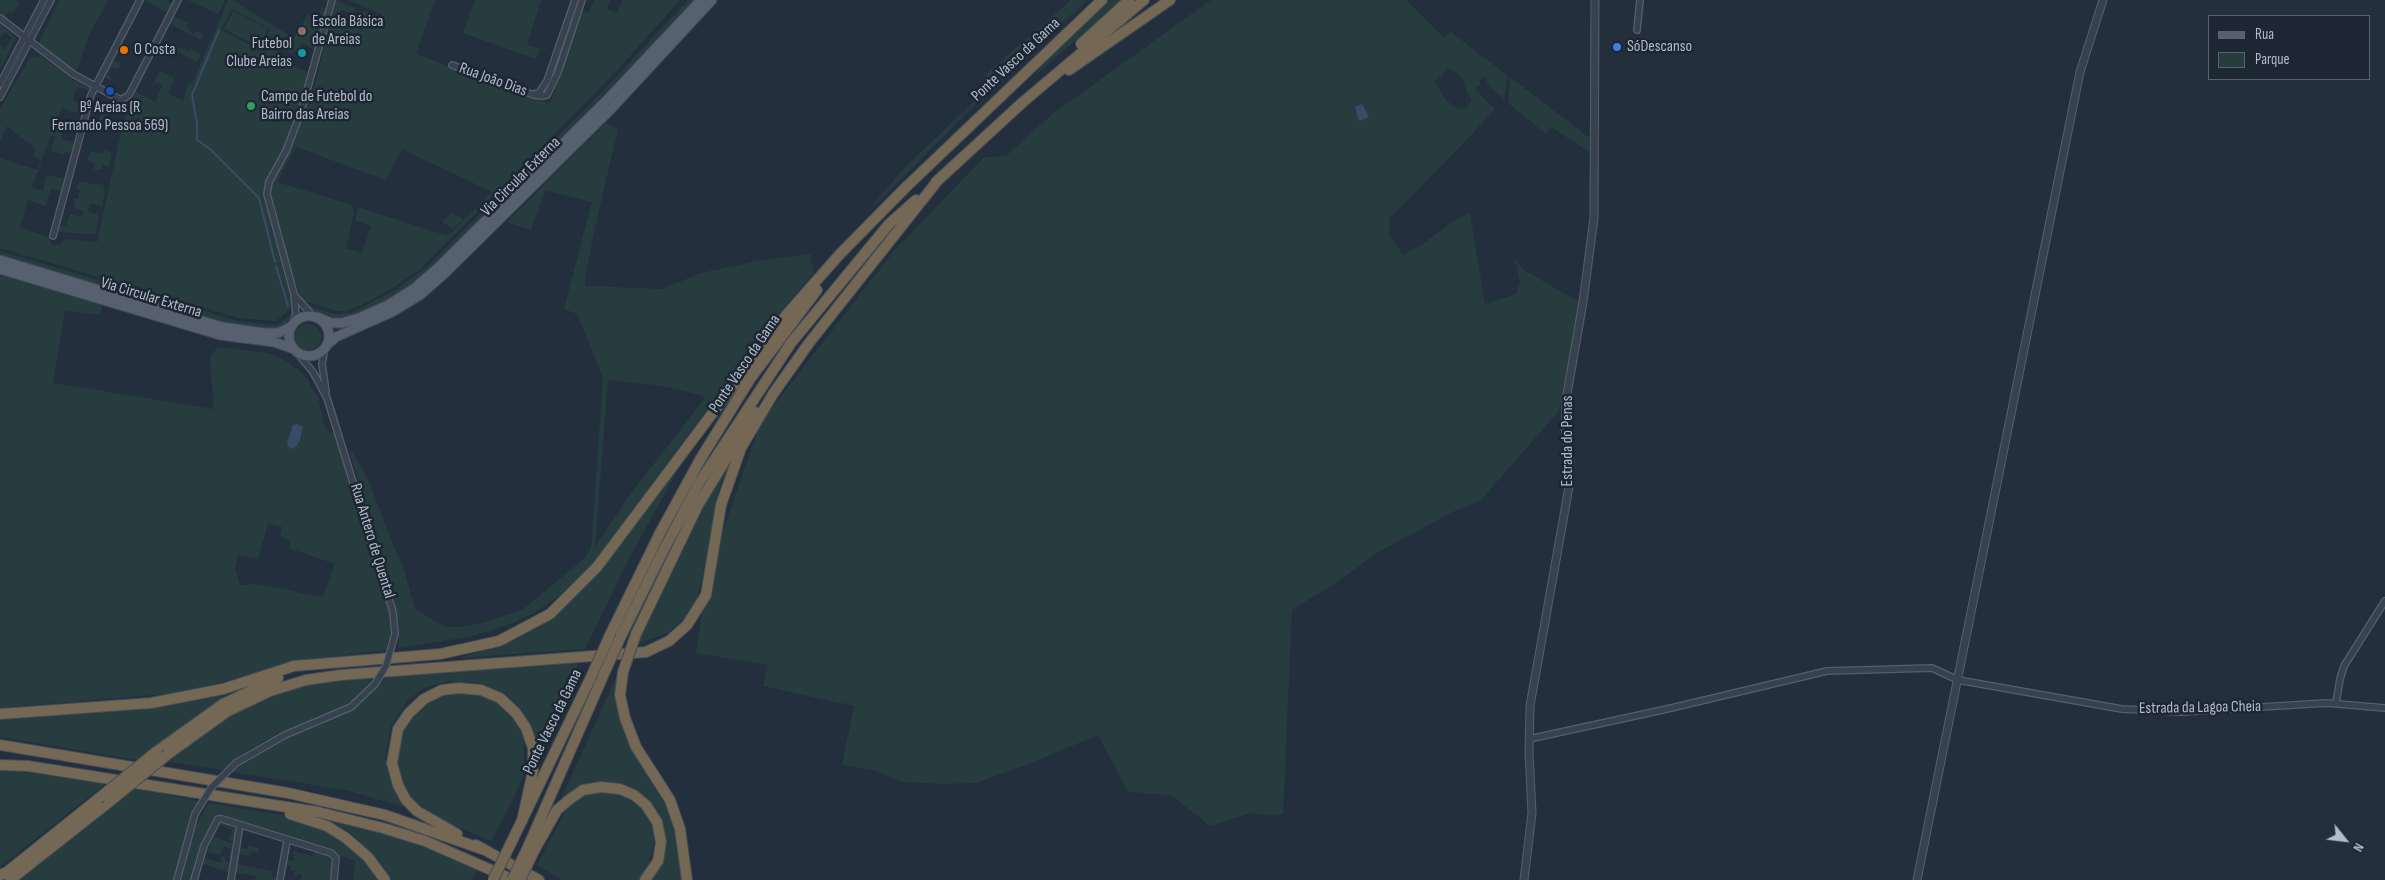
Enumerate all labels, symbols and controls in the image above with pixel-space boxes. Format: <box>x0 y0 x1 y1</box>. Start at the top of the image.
place label: Escola Básica de Areias <box>312 12 383 50</box>
street label: Ponte Vasco da Gama <box>968 14 1064 106</box>
legend <box>2208 15 2370 80</box>
marker: Escola Básica de Areias <box>296 25 308 37</box>
text: Rua <box>2255 25 2274 44</box>
place label: Futebol Clube Areias <box>226 34 292 72</box>
place label: SóDescanso <box>1627 37 1692 57</box>
place label: O Costa <box>134 40 175 60</box>
marker: SóDescanso <box>1611 41 1623 53</box>
marker: O Costa <box>118 44 130 56</box>
marker: Futebol Clube Areias <box>296 47 308 59</box>
text: Parque <box>2255 50 2290 69</box>
street label: Rua João Dias <box>456 59 530 101</box>
marker: Bº Areias (R Fernando Pessoa 569) <box>104 85 116 97</box>
place label: Campo de Futebol do Bairro das Areias <box>261 87 372 125</box>
place label: Bº Areias (R Fernando Pessoa 569) <box>52 98 168 136</box>
marker: Campo de Futebol do Bairro das Areias <box>245 100 257 112</box>
street label: Via Circular Externa <box>477 133 565 221</box>
street label: Via Circular Externa <box>98 274 204 322</box>
street label: Ponte Vasco da Gama <box>705 311 785 417</box>
street label: Estrada do Penas <box>1558 396 1578 486</box>
street label: Rua Antero de Quental <box>345 481 399 601</box>
street label: Ponte Vasco da Gama <box>519 667 587 777</box>
street label: Estrada da Lagoa Cheia <box>2139 697 2261 719</box>
north arrow <box>2320 815 2370 865</box>
text: N <box>2349 840 2368 855</box>

